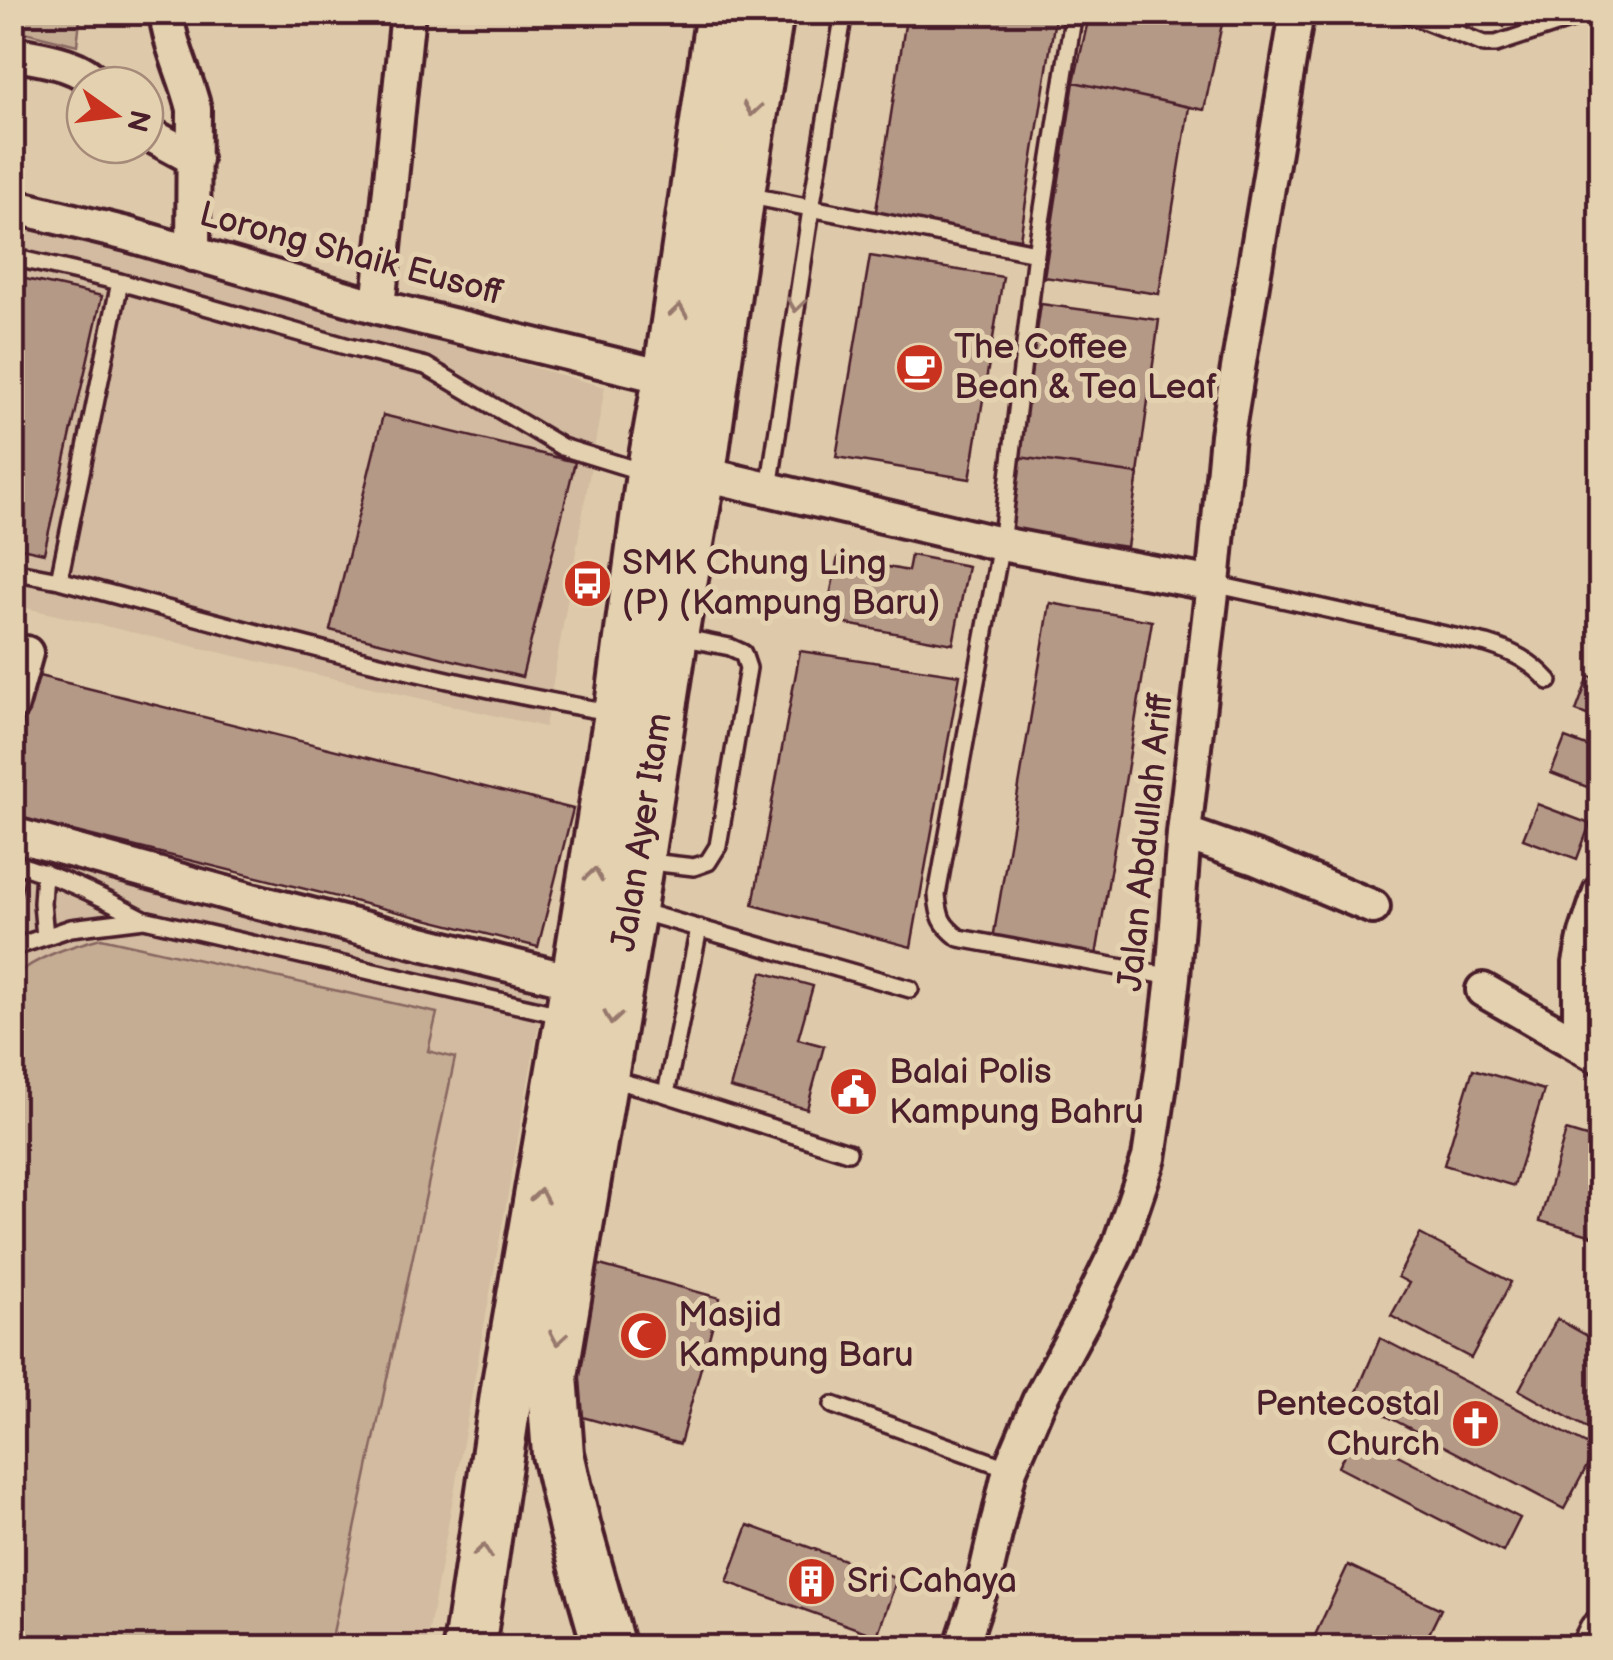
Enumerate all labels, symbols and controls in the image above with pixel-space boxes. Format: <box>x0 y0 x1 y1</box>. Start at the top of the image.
north arrow <box>65 65 165 165</box>
one-way arrow <box>743 101 764 117</box>
text: N <box>119 106 156 135</box>
street label: Lorong Shaik Eusoff <box>195 193 507 315</box>
one-way arrow <box>787 297 808 314</box>
one-way arrow <box>667 303 688 320</box>
place label: The Coffee Bean & Tea Leaf <box>954 326 1217 409</box>
cafe icon: The Coffee Bean & Tea Leaf <box>893 341 945 393</box>
place label: SMK Chung Ling (P) (Kampung Baru) <box>622 542 940 625</box>
bus stop icon: SMK Chung Ling (P) (Kampung Baru) <box>561 557 613 609</box>
street label: Jalan Abdullah Ariff <box>1109 691 1183 993</box>
street label: Jalan Ayer Itam <box>602 710 681 955</box>
one-way arrow <box>583 867 604 883</box>
one-way arrow <box>602 1010 623 1026</box>
place label: Balai Polis Kampung Bahru <box>889 1051 1144 1134</box>
public building icon: Balai Polis Kampung Bahru <box>828 1066 880 1118</box>
one-way arrow <box>529 1187 550 1204</box>
place label: Masjid Kampung Baru <box>678 1294 914 1377</box>
mosque icon: Masjid Kampung Baru <box>617 1309 669 1361</box>
one-way arrow <box>548 1330 569 1347</box>
place label: Pentecostal Church <box>1255 1383 1440 1466</box>
church icon: Pentecostal Church <box>1449 1398 1501 1450</box>
one-way arrow <box>472 1543 493 1559</box>
building icon: Sri Cahaya <box>786 1555 838 1607</box>
place label: Sri Cahaya <box>847 1560 1017 1603</box>

